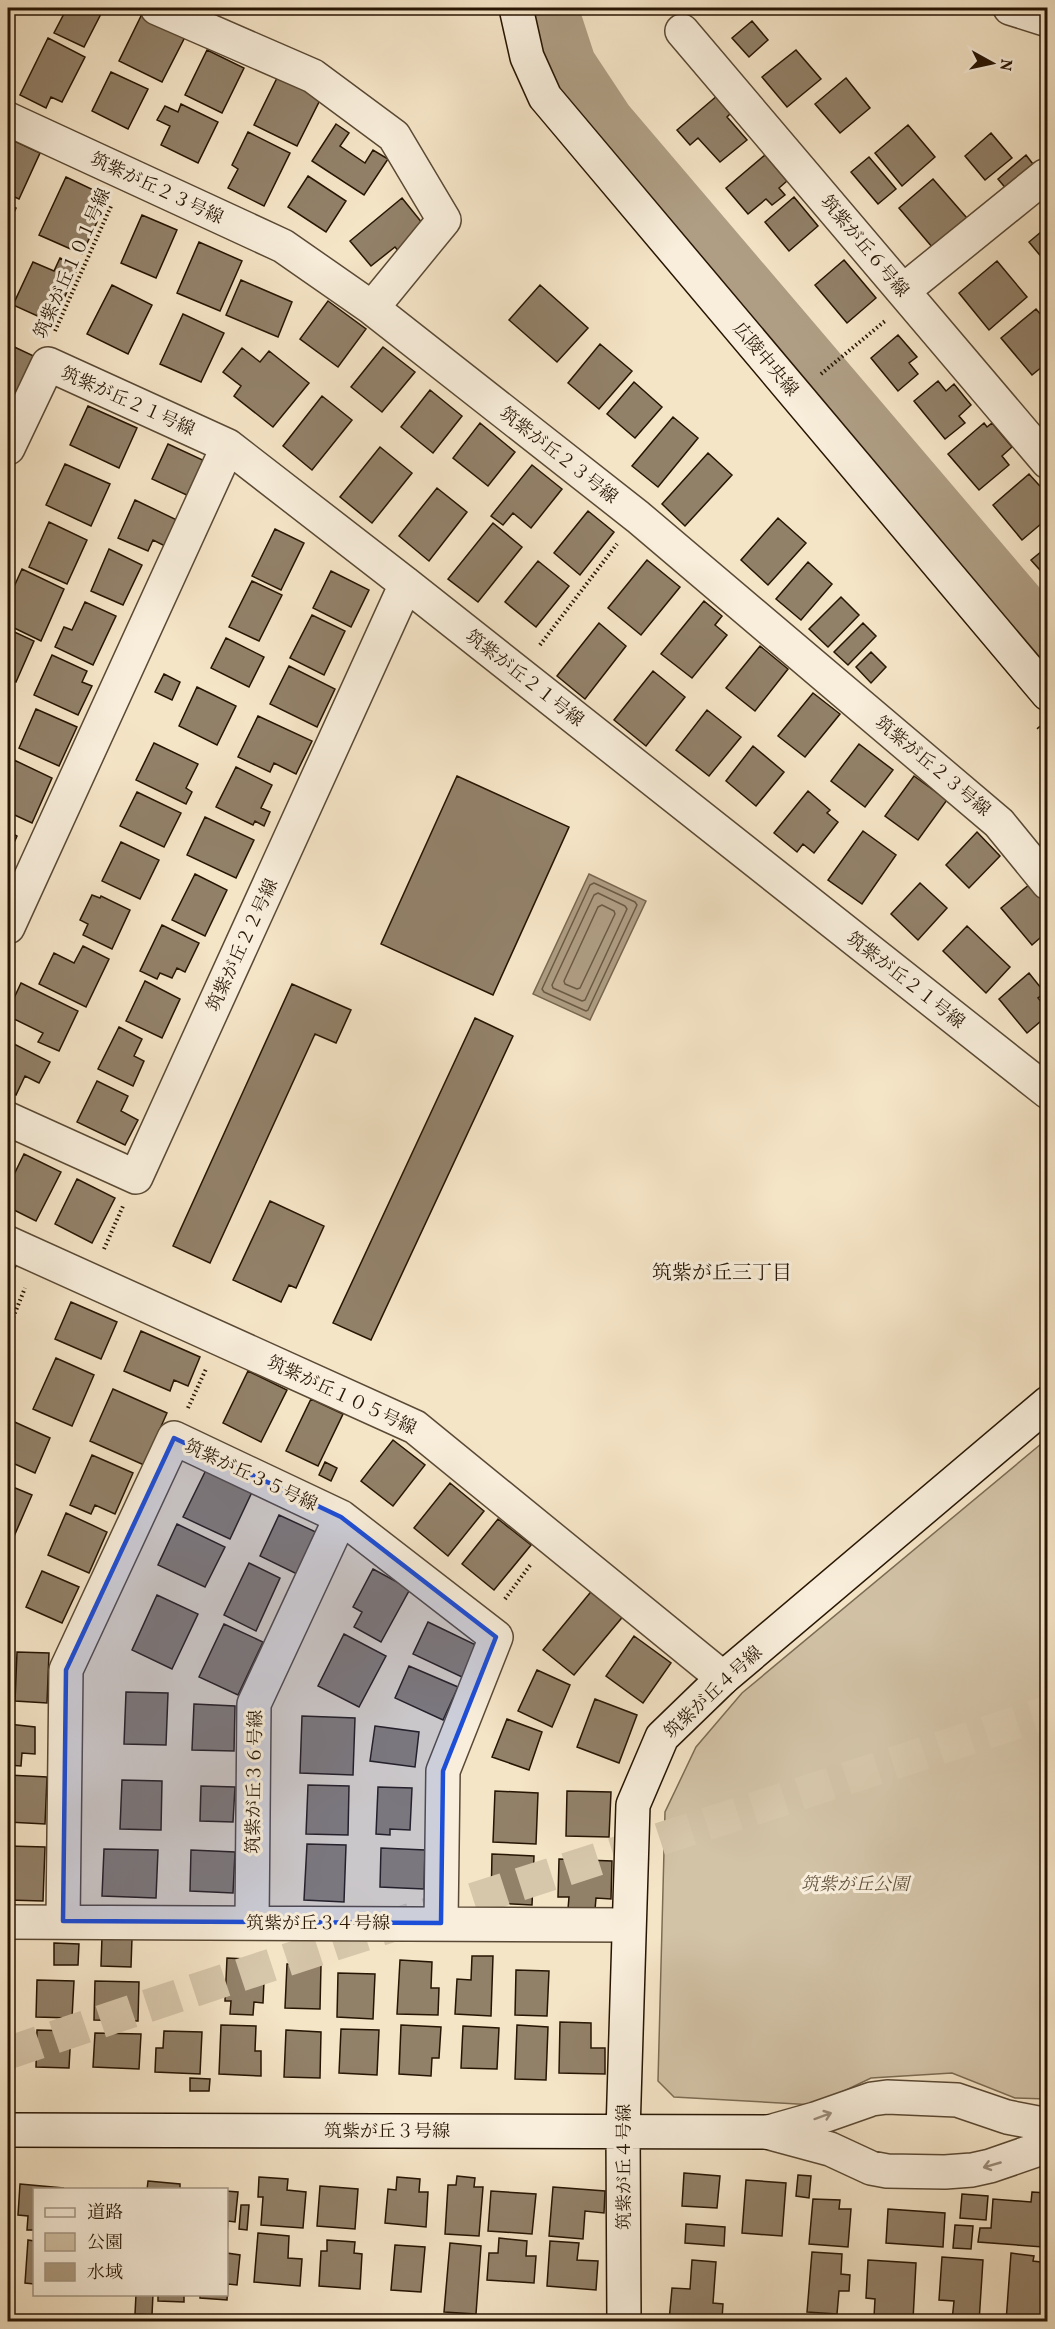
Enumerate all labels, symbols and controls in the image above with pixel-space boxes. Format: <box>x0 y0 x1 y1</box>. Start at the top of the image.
north arrow <box>962 33 1022 93</box>
text: N <box>993 58 1017 72</box>
street label: 筑紫が丘２３号線 <box>86 148 227 231</box>
street label: 筑紫が丘１０１号線 <box>29 185 118 343</box>
street label: 筑紫が丘６号線 <box>814 191 914 303</box>
street label: 広陵中央線 <box>726 317 803 402</box>
street label: 筑紫が丘２１号線 <box>57 362 198 443</box>
street label: 筑紫が丘２３号線 <box>494 402 623 510</box>
street label: 筑紫が丘２１号線 <box>460 625 589 733</box>
street label: 筑紫が丘２３号線 <box>869 711 995 823</box>
street label: 筑紫が丘２２号線 <box>202 875 285 1016</box>
street label: 筑紫が丘２１号線 <box>841 927 970 1035</box>
district label: 筑紫が丘三丁目 <box>652 1260 792 1288</box>
street label: 筑紫が丘１０５号線 <box>263 1351 420 1442</box>
street label: 筑紫が丘３５号線 <box>180 1435 321 1518</box>
street label: 筑紫が丘４号線 <box>659 1641 769 1745</box>
street label: 筑紫が丘３６号線 <box>242 1710 269 1854</box>
park label: 筑紫が丘公園 <box>801 1873 912 1898</box>
street label: 筑紫が丘３４号線 <box>246 1912 390 1937</box>
street label: 筑紫が丘４号線 <box>613 2104 638 2230</box>
one-way arrow <box>813 2110 832 2121</box>
street label: 筑紫が丘３号線 <box>324 2120 450 2145</box>
one-way arrow <box>983 2160 1002 2171</box>
legend <box>33 2188 228 2296</box>
text: 道路 <box>87 2201 123 2226</box>
text: 公園 <box>87 2231 123 2256</box>
text: 水域 <box>87 2261 123 2286</box>

